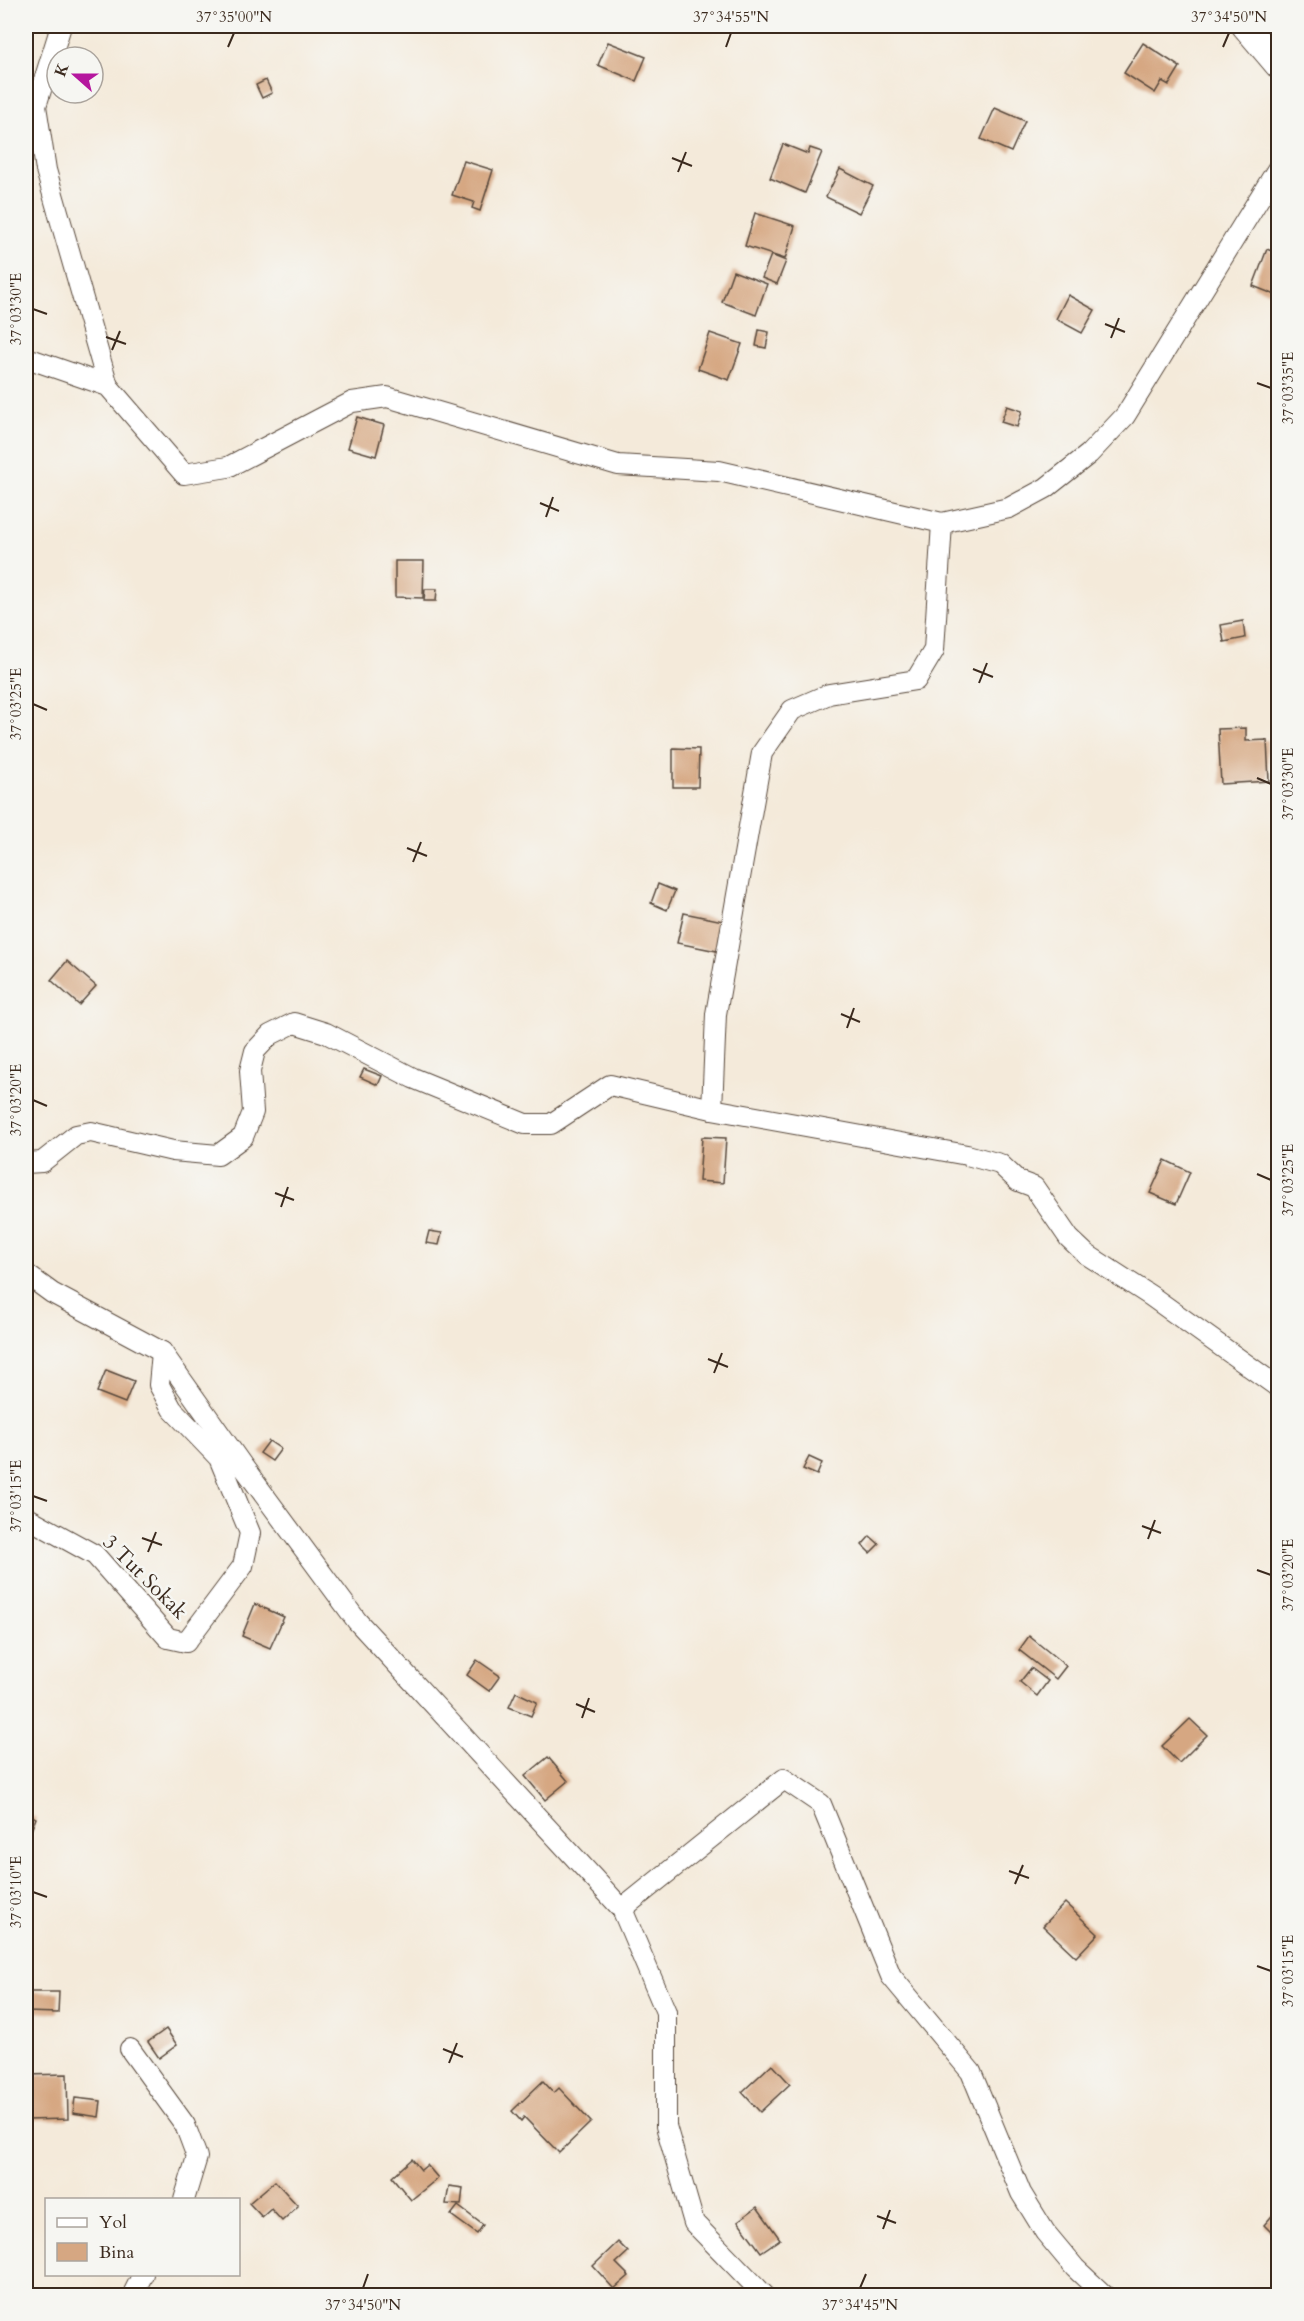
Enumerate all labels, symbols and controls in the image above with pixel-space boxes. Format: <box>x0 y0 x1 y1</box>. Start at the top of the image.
text: 37°35'00"N <box>196 7 272 27</box>
text: 37°34'55"N <box>693 7 769 27</box>
text: 37°34'50"N <box>1191 7 1267 27</box>
north arrow <box>45 45 105 105</box>
text: K <box>49 60 75 80</box>
text: 37°03'30"E <box>6 273 26 345</box>
text: 37°03'35"E <box>1278 352 1298 424</box>
text: 37°03'25"E <box>6 668 26 740</box>
text: 37°03'30"E <box>1278 748 1298 820</box>
text: 37°03'20"E <box>6 1064 26 1136</box>
text: 37°03'25"E <box>1278 1144 1298 1216</box>
text: 37°03'15"E <box>6 1460 26 1532</box>
street label: 3 Tut Sokak <box>96 1528 194 1626</box>
text: 37°03'20"E <box>1278 1539 1298 1611</box>
text: 37°03'10"E <box>6 1856 26 1928</box>
text: 37°03'15"E <box>1278 1935 1298 2007</box>
legend <box>45 2198 240 2276</box>
text: Yol <box>99 2210 127 2235</box>
text: Bina <box>99 2240 135 2265</box>
text: 37°34'50"N <box>325 2295 401 2315</box>
text: 37°34'45"N <box>822 2295 898 2315</box>

